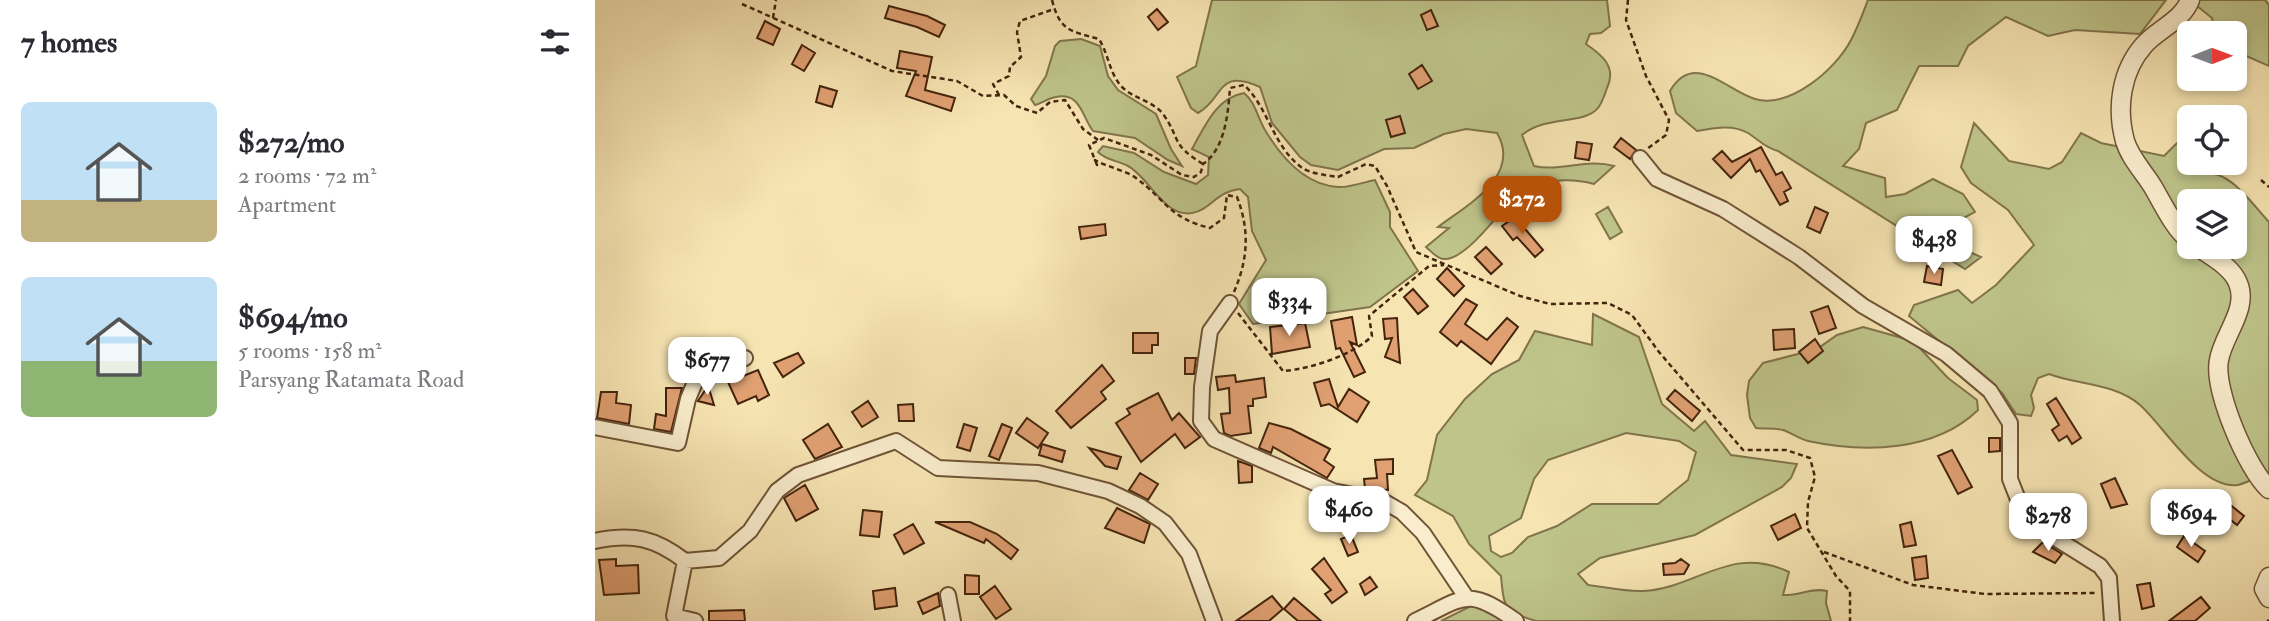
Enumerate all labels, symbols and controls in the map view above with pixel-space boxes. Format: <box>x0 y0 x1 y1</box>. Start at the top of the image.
north arrow <box>2177 21 2247 91</box>
map controls <box>2177 21 2247 259</box>
icon: filters <box>536 23 574 61</box>
text: 7 homes <box>21 24 117 61</box>
button: locate <box>2177 105 2247 175</box>
text: $272/mo <box>238 124 344 161</box>
icon: home <box>77 130 161 214</box>
text: 2 rooms · 72 m² <box>238 161 376 190</box>
pin: $272 <box>1481 176 1563 236</box>
text: $272 <box>1499 184 1545 213</box>
button: layers <box>2177 189 2247 259</box>
text: Apartment <box>238 190 336 219</box>
pin: $438 <box>1893 216 1975 276</box>
text: $438 <box>1911 224 1957 253</box>
pin: $334 <box>1248 278 1330 338</box>
text: $334 <box>1267 286 1311 315</box>
text: $694/mo <box>238 299 348 336</box>
icon: home <box>77 305 161 389</box>
text: 5 rooms · 158 m² <box>238 336 382 365</box>
pin: $677 <box>666 338 748 397</box>
text: $677 <box>684 345 730 374</box>
text: Parsyang Ratamata Road <box>238 365 464 394</box>
pin: $460 <box>1308 486 1390 546</box>
pin: $694 <box>2150 490 2232 549</box>
text: $460 <box>1325 494 1373 523</box>
pin: $278 <box>2007 494 2089 553</box>
text: $694 <box>2167 497 2215 526</box>
text: $278 <box>2025 501 2071 530</box>

